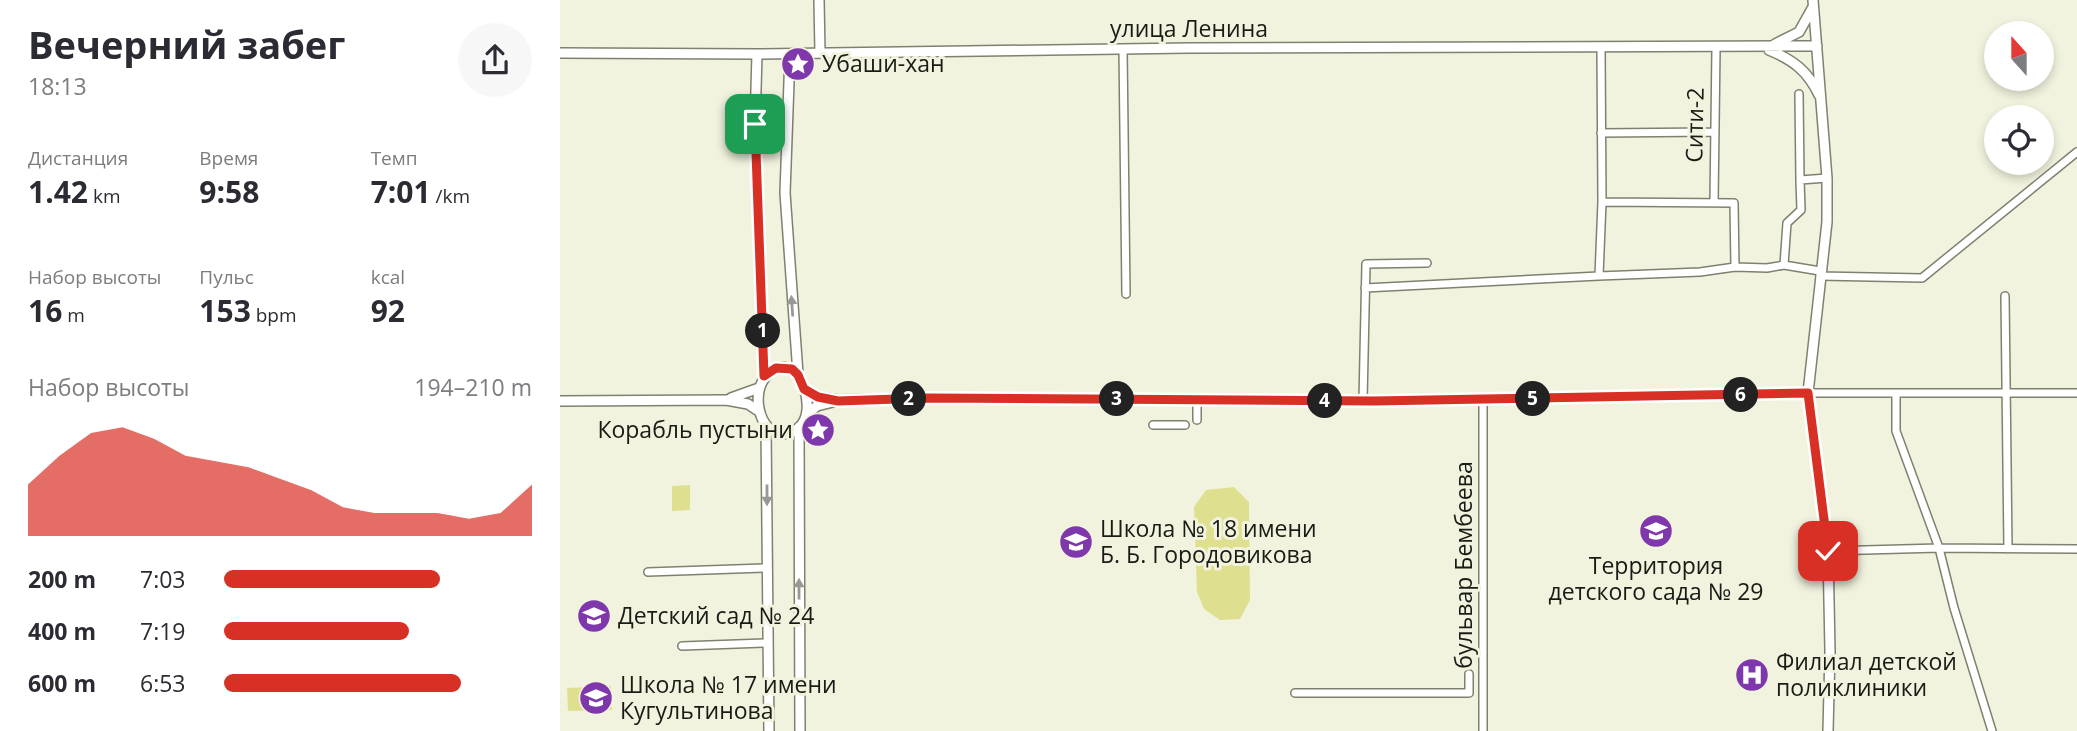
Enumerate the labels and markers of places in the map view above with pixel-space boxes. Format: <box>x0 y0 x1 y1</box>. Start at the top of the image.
place icon: Убаши-хан <box>779 45 817 83</box>
place label: Убаши-хан <box>822 47 945 79</box>
pin <box>725 94 785 154</box>
pin: 1 <box>746 314 780 348</box>
pin: 6 <box>1724 378 1758 412</box>
pin: 2 <box>892 382 926 416</box>
pin: 3 <box>1100 382 1134 416</box>
pin: 5 <box>1516 382 1550 416</box>
pin: 4 <box>1308 384 1342 418</box>
place icon: Корабль пустыни <box>799 411 837 449</box>
place label: Корабль пустыни <box>597 413 793 445</box>
place label: Школа № 18 имени Б. Б. Городовикова <box>1100 512 1317 570</box>
school or university icon: Территория детского сада № 29 <box>1637 512 1675 550</box>
pin <box>1798 521 1858 581</box>
school or university icon: Школа № 18 имени Б. Б. Городовикова <box>1057 523 1095 561</box>
place label: Территория детского сада № 29 <box>1549 549 1763 607</box>
school or university icon: Детский сад № 24 <box>575 597 613 635</box>
place label: Детский сад № 24 <box>618 599 814 631</box>
place label: Филиал детской поликлиники <box>1776 645 1957 703</box>
hospital icon: Филиал детской поликлиники <box>1733 656 1771 694</box>
place label: Школа № 17 имени Кугультинова <box>620 668 837 726</box>
school or university icon: Школа № 17 имени Кугультинова <box>577 679 615 717</box>

